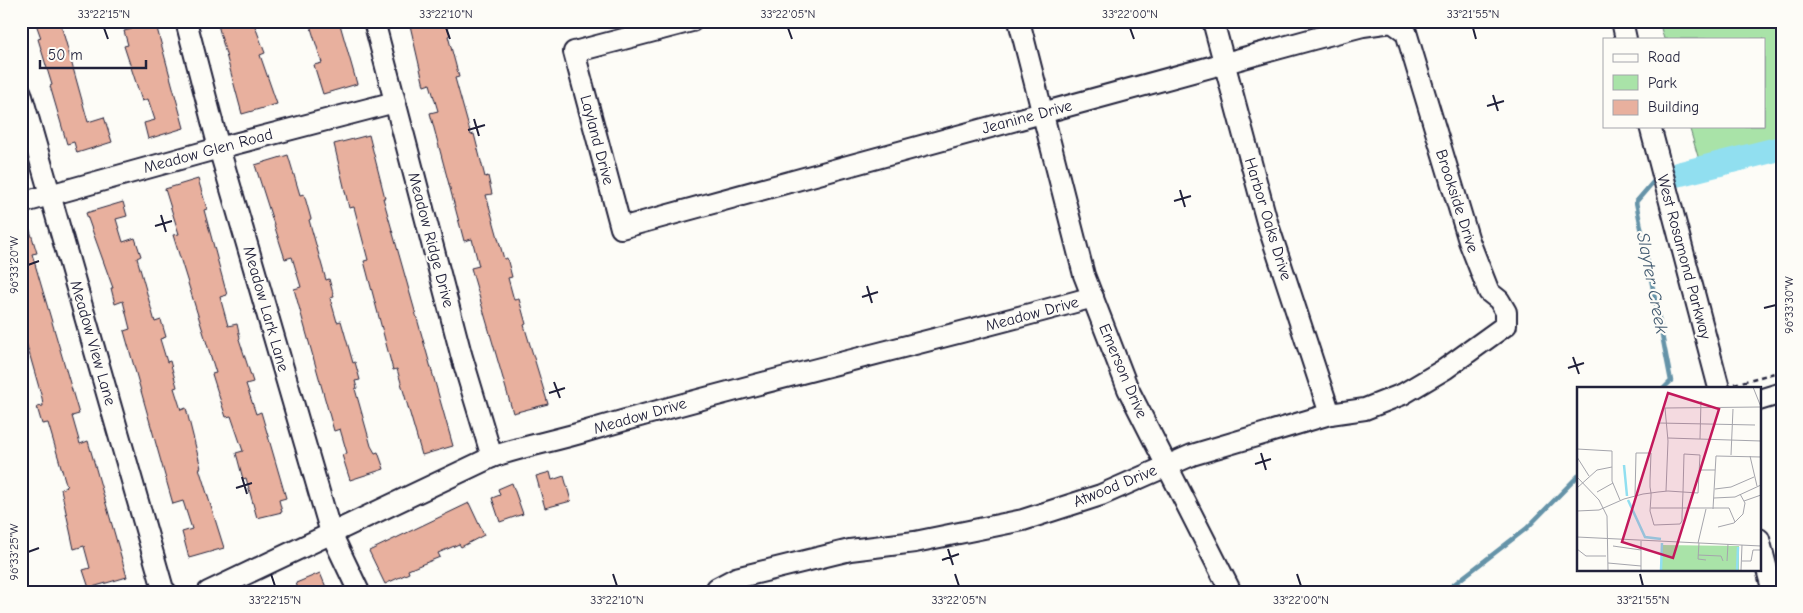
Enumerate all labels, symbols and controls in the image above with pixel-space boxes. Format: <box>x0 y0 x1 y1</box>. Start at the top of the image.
text: 33°22'15"N <box>78 7 130 21</box>
text: 33°22'10"N <box>419 7 473 21</box>
text: 33°22'05"N <box>760 7 816 21</box>
text: 33°22'00"N <box>1102 7 1158 21</box>
text: 33°21'55"N <box>1447 7 1499 21</box>
scale bar <box>40 38 146 70</box>
legend <box>1603 38 1766 128</box>
text: 50 m <box>48 46 83 64</box>
text: Road <box>1648 48 1680 66</box>
text: Park <box>1648 74 1677 92</box>
street label: Layland Drive <box>576 93 618 187</box>
street label: Jeanine Drive <box>980 96 1074 138</box>
text: Building <box>1648 98 1699 116</box>
street label: Meadow Glen Road <box>141 125 275 177</box>
street label: Brookside Drive <box>1432 147 1482 255</box>
street label: Harbor Oaks Drive <box>1241 155 1295 283</box>
street label: Meadow Ridge Drive <box>404 170 458 310</box>
street label: West Rosamond Parkway <box>1653 173 1715 342</box>
water label: Slayter Creek <box>1632 230 1672 336</box>
text: 96°33'20"W <box>7 236 21 294</box>
street label: Meadow Lark Lane <box>239 244 293 374</box>
text: 96°33'30"W <box>1782 276 1796 334</box>
street label: Meadow View Lane <box>67 278 119 408</box>
street label: Meadow Drive <box>983 293 1081 335</box>
street label: Emerson Drive <box>1095 321 1151 421</box>
inset map <box>1577 387 1760 570</box>
street label: Meadow Drive <box>591 394 689 438</box>
street label: Atwood Drive <box>1071 461 1159 511</box>
text: 96°33'25"W <box>7 523 21 580</box>
text: 33°22'15"N <box>249 593 301 607</box>
text: 33°22'10"N <box>590 593 644 607</box>
text: 33°22'05"N <box>931 593 987 607</box>
text: 33°22'00"N <box>1273 593 1329 607</box>
text: 33°21'55"N <box>1617 593 1669 607</box>

